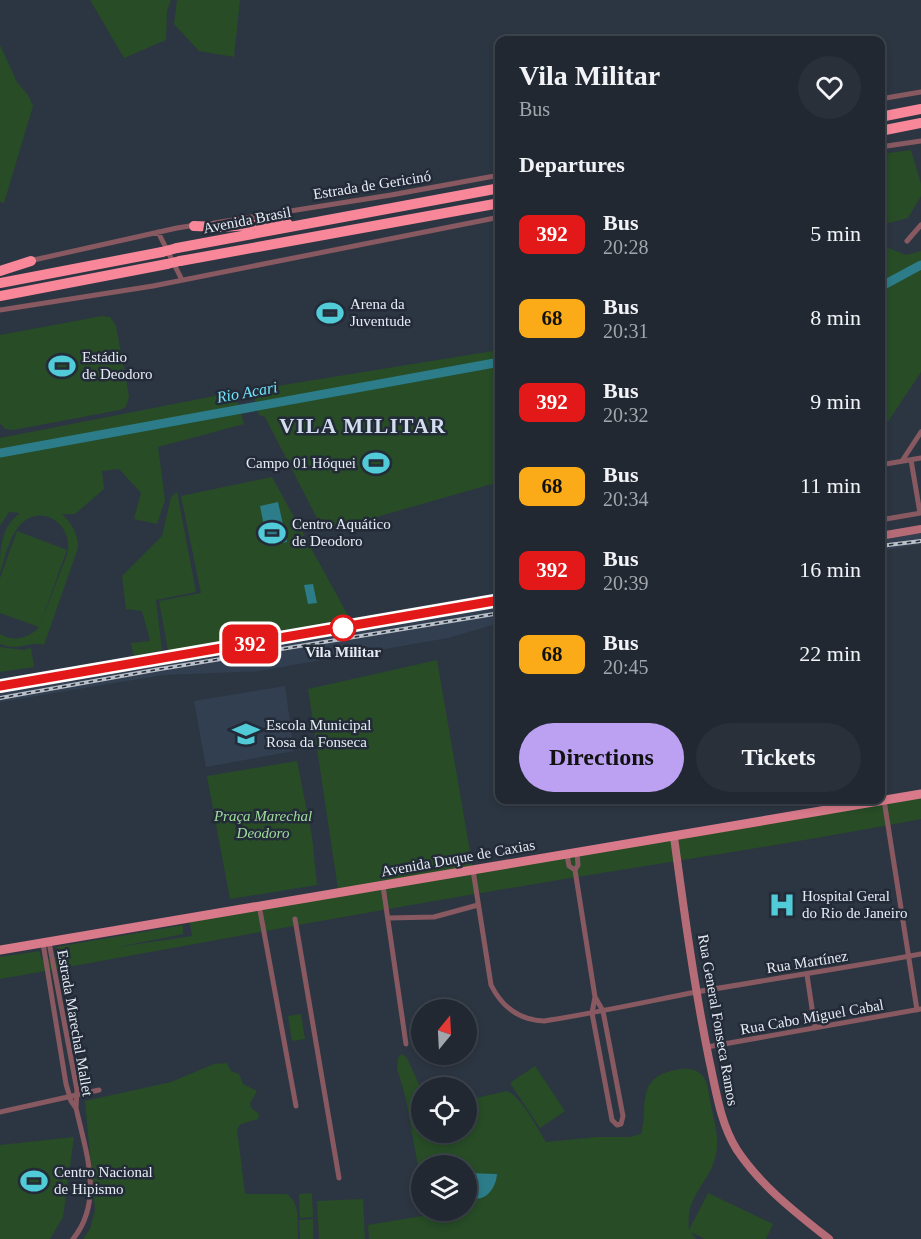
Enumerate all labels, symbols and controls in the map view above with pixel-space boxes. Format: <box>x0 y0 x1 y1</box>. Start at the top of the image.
button: heart <box>798 56 861 119</box>
text: Vila Militar <box>519 60 660 91</box>
text: Bus <box>519 98 550 120</box>
text: Departures <box>519 152 625 177</box>
street label: Estrada de Gericinó <box>312 168 432 202</box>
street label: Avenida Brasil <box>202 204 292 236</box>
text: Bus <box>603 210 638 235</box>
text: 5 min <box>810 221 861 246</box>
text: 392 <box>536 222 568 246</box>
text: 20:28 <box>603 236 649 258</box>
text: Bus <box>603 294 638 319</box>
place label: Arena da Juventude <box>350 296 411 329</box>
sports icon: Arena da Juventude <box>315 298 345 328</box>
text: 8 min <box>810 305 861 330</box>
text: 68 <box>542 306 563 330</box>
text: 20:31 <box>603 320 649 342</box>
place label: Estádio de Deodoro <box>82 349 152 382</box>
sports icon: Estádio de Deodoro <box>47 351 77 381</box>
water label: Rio Acari <box>214 378 279 406</box>
text: Bus <box>603 378 638 403</box>
text: 9 min <box>810 389 861 414</box>
text: 392 <box>536 390 568 414</box>
text: 20:32 <box>603 404 649 426</box>
district label: VILA MILITAR <box>279 414 447 438</box>
sports icon: Campo 01 Hóquei <box>361 448 391 478</box>
place label: Campo 01 Hóquei <box>246 455 356 471</box>
text: Bus <box>603 462 638 487</box>
text: 11 min <box>800 473 861 498</box>
text: 68 <box>542 474 563 498</box>
text: 20:34 <box>603 488 649 510</box>
place label: Centro Aquático de Deodoro <box>292 516 391 549</box>
sports icon: Centro Aquático de Deodoro <box>257 518 287 548</box>
text: Bus <box>603 546 638 571</box>
text: 16 min <box>799 557 861 582</box>
text: 392 <box>536 558 568 582</box>
text: 20:39 <box>603 572 649 594</box>
marker: Vila Militar <box>330 615 356 641</box>
line badge: 392 <box>216 624 284 664</box>
text: Bus <box>603 630 638 655</box>
text: 392 <box>234 632 266 656</box>
text: 22 min <box>799 641 861 666</box>
text: 68 <box>542 642 563 666</box>
place label: Vila Militar <box>305 644 381 660</box>
text: 20:45 <box>603 656 649 678</box>
place label: Escola Municipal Rosa da Fonseca <box>266 717 371 750</box>
school or university icon: Escola Municipal Rosa da Fonseca <box>231 719 261 749</box>
button: Directions <box>519 723 684 792</box>
button: Tickets <box>696 723 861 792</box>
park label: Praça Marechal Deodoro <box>213 808 312 841</box>
street label: Avenida Duque de Caxias <box>380 837 536 879</box>
place label: Hospital Geral do Rio de Janeiro <box>802 888 907 921</box>
hospital icon: Hospital Geral do Rio de Janeiro <box>767 890 797 920</box>
street label: Rua General Fonseca Ramos <box>695 933 741 1107</box>
street label: Rua Martínez <box>765 948 849 976</box>
street label: Estrada Marechal Mallet <box>54 949 96 1098</box>
street label: Rua Cabo Miguel Cabal <box>739 996 885 1038</box>
north arrow <box>411 999 477 1065</box>
map controls <box>411 999 477 1221</box>
button: locate <box>411 1077 477 1143</box>
button: layers <box>411 1155 477 1221</box>
place label: Centro Nacional de Hipismo <box>54 1164 153 1197</box>
sports icon: Centro Nacional de Hipismo <box>19 1166 49 1196</box>

